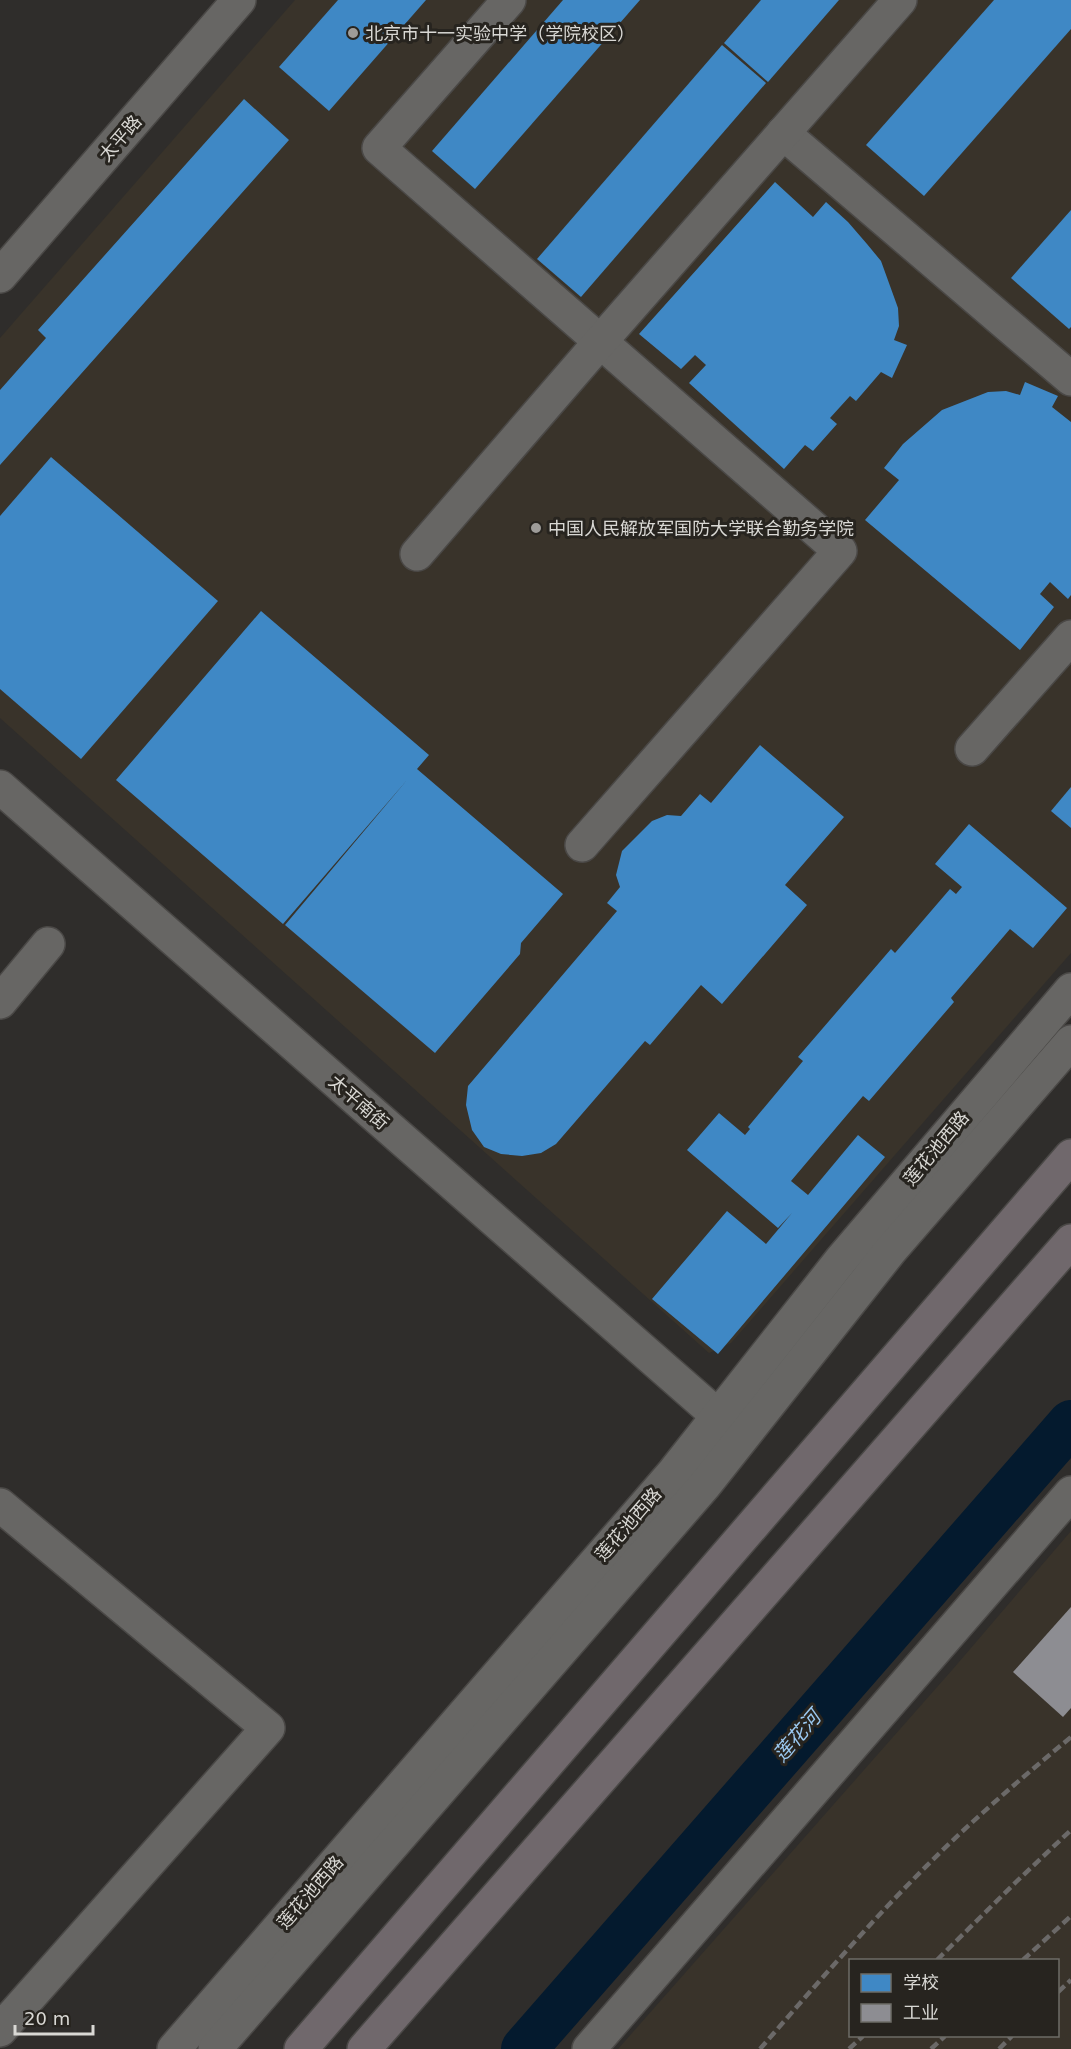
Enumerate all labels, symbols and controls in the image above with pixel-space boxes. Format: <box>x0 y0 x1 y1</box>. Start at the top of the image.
place label: 北京市十一实验中学（学院校区） <box>365 23 635 44</box>
marker: 北京市十一实验中学（学院校区） <box>346 26 360 40</box>
street label: 太平路 <box>94 111 146 165</box>
place label: 中国人民解放军国防大学联合勤务学院 <box>548 518 854 539</box>
marker: 中国人民解放军国防大学联合勤务学院 <box>529 521 543 535</box>
street label: 太平南街 <box>325 1070 393 1134</box>
street label: 莲花池西路 <box>899 1107 973 1189</box>
street label: 莲花池西路 <box>591 1483 665 1565</box>
water label: 莲花河 <box>768 1702 828 1767</box>
street label: 莲花池西路 <box>273 1851 347 1933</box>
legend <box>849 1959 1059 2037</box>
text: 学校 <box>903 1972 939 1993</box>
scale bar <box>15 1998 93 2036</box>
text: 工业 <box>903 2002 939 2023</box>
text: 20 m <box>24 2008 70 2029</box>

